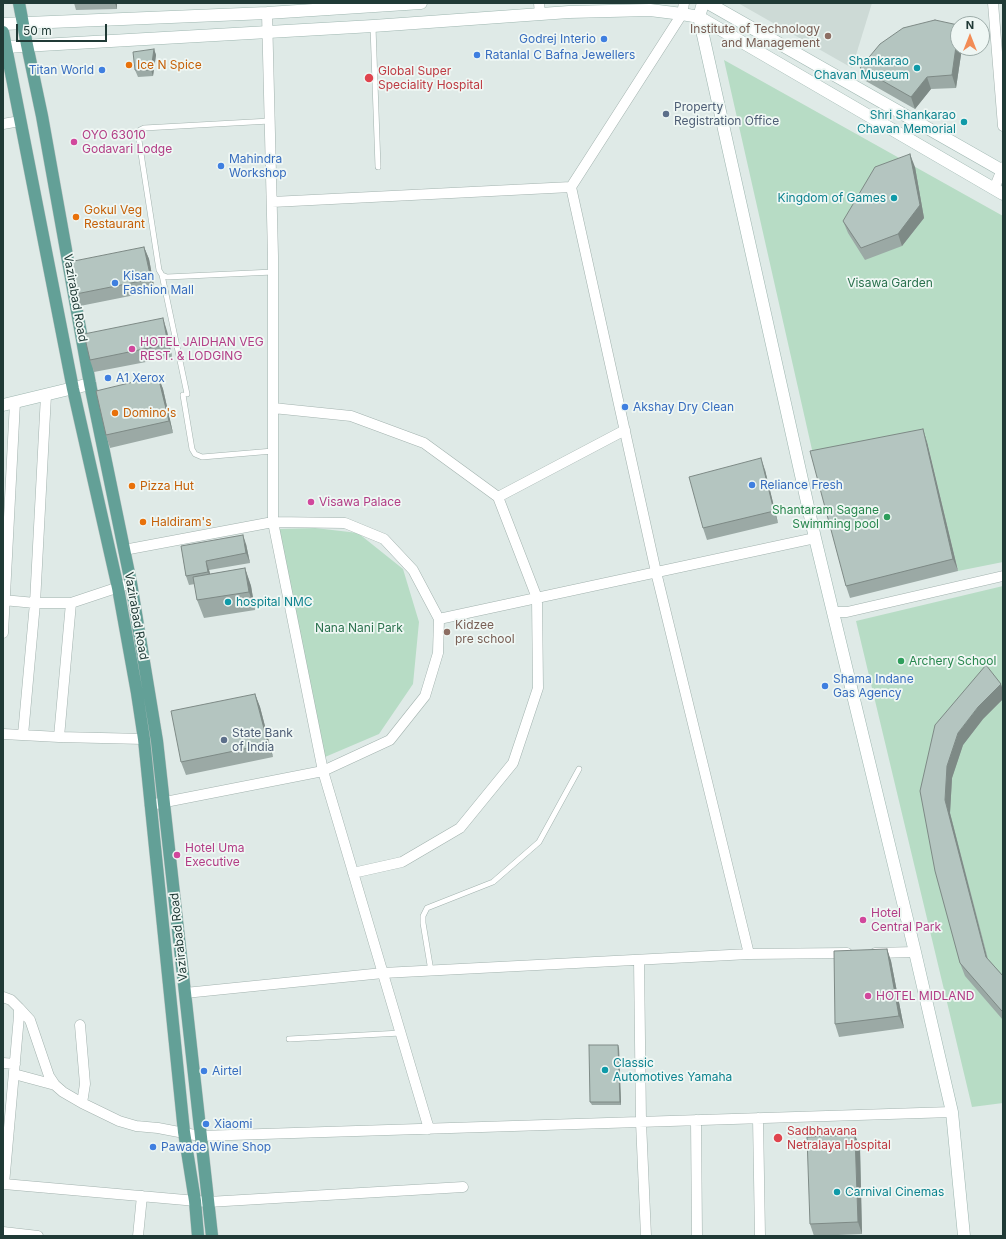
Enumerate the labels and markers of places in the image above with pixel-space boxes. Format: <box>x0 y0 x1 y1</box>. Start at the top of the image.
place label: Institute of Technology and Management <box>690 22 820 50</box>
marker: Institute of Technology and Management <box>823 31 833 41</box>
place label: Godrej Interio <box>519 32 596 46</box>
marker: Godrej Interio <box>599 34 609 44</box>
place label: Ratanlal C Bafna Jewellers <box>485 48 635 62</box>
marker: Ratanlal C Bafna Jewellers <box>472 50 482 60</box>
place label: Shankarao Chavan Museum <box>814 54 909 82</box>
place label: Ice N Spice <box>137 58 202 72</box>
marker: Ice N Spice <box>124 60 134 70</box>
place label: Titan World <box>29 63 94 77</box>
marker: Shankarao Chavan Museum <box>912 63 922 73</box>
place label: Global Super Speciality Hospital <box>378 64 483 92</box>
marker: Titan World <box>97 65 107 75</box>
marker: Global Super Speciality Hospital <box>363 72 375 84</box>
place label: Property Registration Office <box>674 100 779 128</box>
place label: Shri Shankarao Chavan Memorial <box>857 108 956 136</box>
marker: Property Registration Office <box>661 109 671 119</box>
marker: Shri Shankarao Chavan Memorial <box>959 117 969 127</box>
place label: OYO 63010 Godavari Lodge <box>82 128 172 156</box>
marker: OYO 63010 Godavari Lodge <box>69 137 79 147</box>
place label: Mahindra Workshop <box>229 152 287 180</box>
marker: Mahindra Workshop <box>216 161 226 171</box>
place label: Kingdom of Games <box>777 191 886 205</box>
marker: Kingdom of Games <box>889 193 899 203</box>
place label: Gokul Veg Restaurant <box>84 203 145 231</box>
marker: Gokul Veg Restaurant <box>71 212 81 222</box>
place label: Kisan Fashion Mall <box>123 269 194 297</box>
marker: Kisan Fashion Mall <box>110 278 120 288</box>
place label: HOTEL JAIDHAN VEG REST. & LODGING <box>140 335 264 363</box>
marker: HOTEL JAIDHAN VEG REST. & LODGING <box>127 344 137 354</box>
place label: A1 Xerox <box>116 371 165 385</box>
marker: A1 Xerox <box>103 373 113 383</box>
place label: Akshay Dry Clean <box>633 400 734 414</box>
marker: Akshay Dry Clean <box>620 402 630 412</box>
place label: Domino's <box>123 406 176 420</box>
marker: Domino's <box>110 408 120 418</box>
place label: Reliance Fresh <box>760 478 843 492</box>
place label: Pizza Hut <box>140 479 194 493</box>
marker: Reliance Fresh <box>747 480 757 490</box>
marker: Pizza Hut <box>127 481 137 491</box>
place label: Visawa Palace <box>319 495 401 509</box>
marker: Visawa Palace <box>306 497 316 507</box>
place label: Shantaram Sagane Swimming pool <box>772 503 879 531</box>
marker: Shantaram Sagane Swimming pool <box>882 512 892 522</box>
place label: Haldiram's <box>151 515 212 529</box>
marker: Haldiram's <box>138 517 148 527</box>
place label: hospital NMC <box>236 595 313 609</box>
marker: hospital NMC <box>223 597 233 607</box>
place label: Kidzee pre school <box>455 618 515 646</box>
marker: Kidzee pre school <box>442 627 452 637</box>
place label: Archery School <box>909 654 996 668</box>
marker: Archery School <box>896 656 906 666</box>
place label: Shama Indane Gas Agency <box>833 672 914 700</box>
marker: Shama Indane Gas Agency <box>820 681 830 691</box>
place label: State Bank of India <box>232 726 293 754</box>
marker: State Bank of India <box>219 735 229 745</box>
place label: Hotel Uma Executive <box>185 841 244 869</box>
marker: Hotel Uma Executive <box>172 850 182 860</box>
place label: Hotel Central Park <box>871 906 941 934</box>
marker: Hotel Central Park <box>858 915 868 925</box>
place label: HOTEL MIDLAND <box>876 989 974 1003</box>
marker: HOTEL MIDLAND <box>863 991 873 1001</box>
place label: Classic Automotives Yamaha <box>613 1056 732 1084</box>
place label: Airtel <box>212 1064 242 1078</box>
marker: Classic Automotives Yamaha <box>600 1065 610 1075</box>
marker: Airtel <box>199 1066 209 1076</box>
place label: Xiaomi <box>214 1117 252 1131</box>
marker: Xiaomi <box>201 1119 211 1129</box>
place label: Sadbhavana Netralaya Hospital <box>787 1124 891 1152</box>
marker: Sadbhavana Netralaya Hospital <box>772 1132 784 1144</box>
place label: Pawade Wine Shop <box>161 1140 271 1154</box>
marker: Pawade Wine Shop <box>148 1142 158 1152</box>
place label: Carnival Cinemas <box>845 1185 944 1199</box>
marker: Carnival Cinemas <box>832 1187 842 1197</box>

